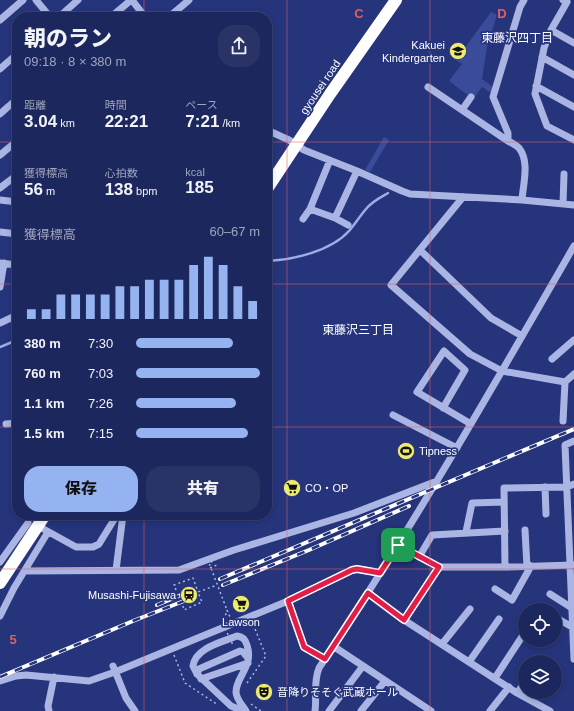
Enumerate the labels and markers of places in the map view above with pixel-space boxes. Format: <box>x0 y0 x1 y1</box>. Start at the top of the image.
place label: Kakuei Kindergarten <box>382 39 445 64</box>
school or university icon: Kakuei Kindergarten <box>448 41 468 61</box>
sports icon: Tipness <box>396 441 416 461</box>
place label: Tipness <box>419 445 458 457</box>
supermarket icon: CO・OP <box>282 478 302 498</box>
place label: CO・OP <box>305 482 348 494</box>
pin <box>381 528 415 562</box>
station icon: Musashi-Fujisawa <box>179 585 199 605</box>
place label: Musashi-Fujisawa <box>88 589 177 601</box>
supermarket icon: Lawson <box>231 594 251 614</box>
place label: Lawson <box>222 616 260 628</box>
theatre icon: 音降りそそぐ武蔵ホール <box>254 682 274 702</box>
place label: 音降りそそぐ武蔵ホール <box>277 686 398 698</box>

